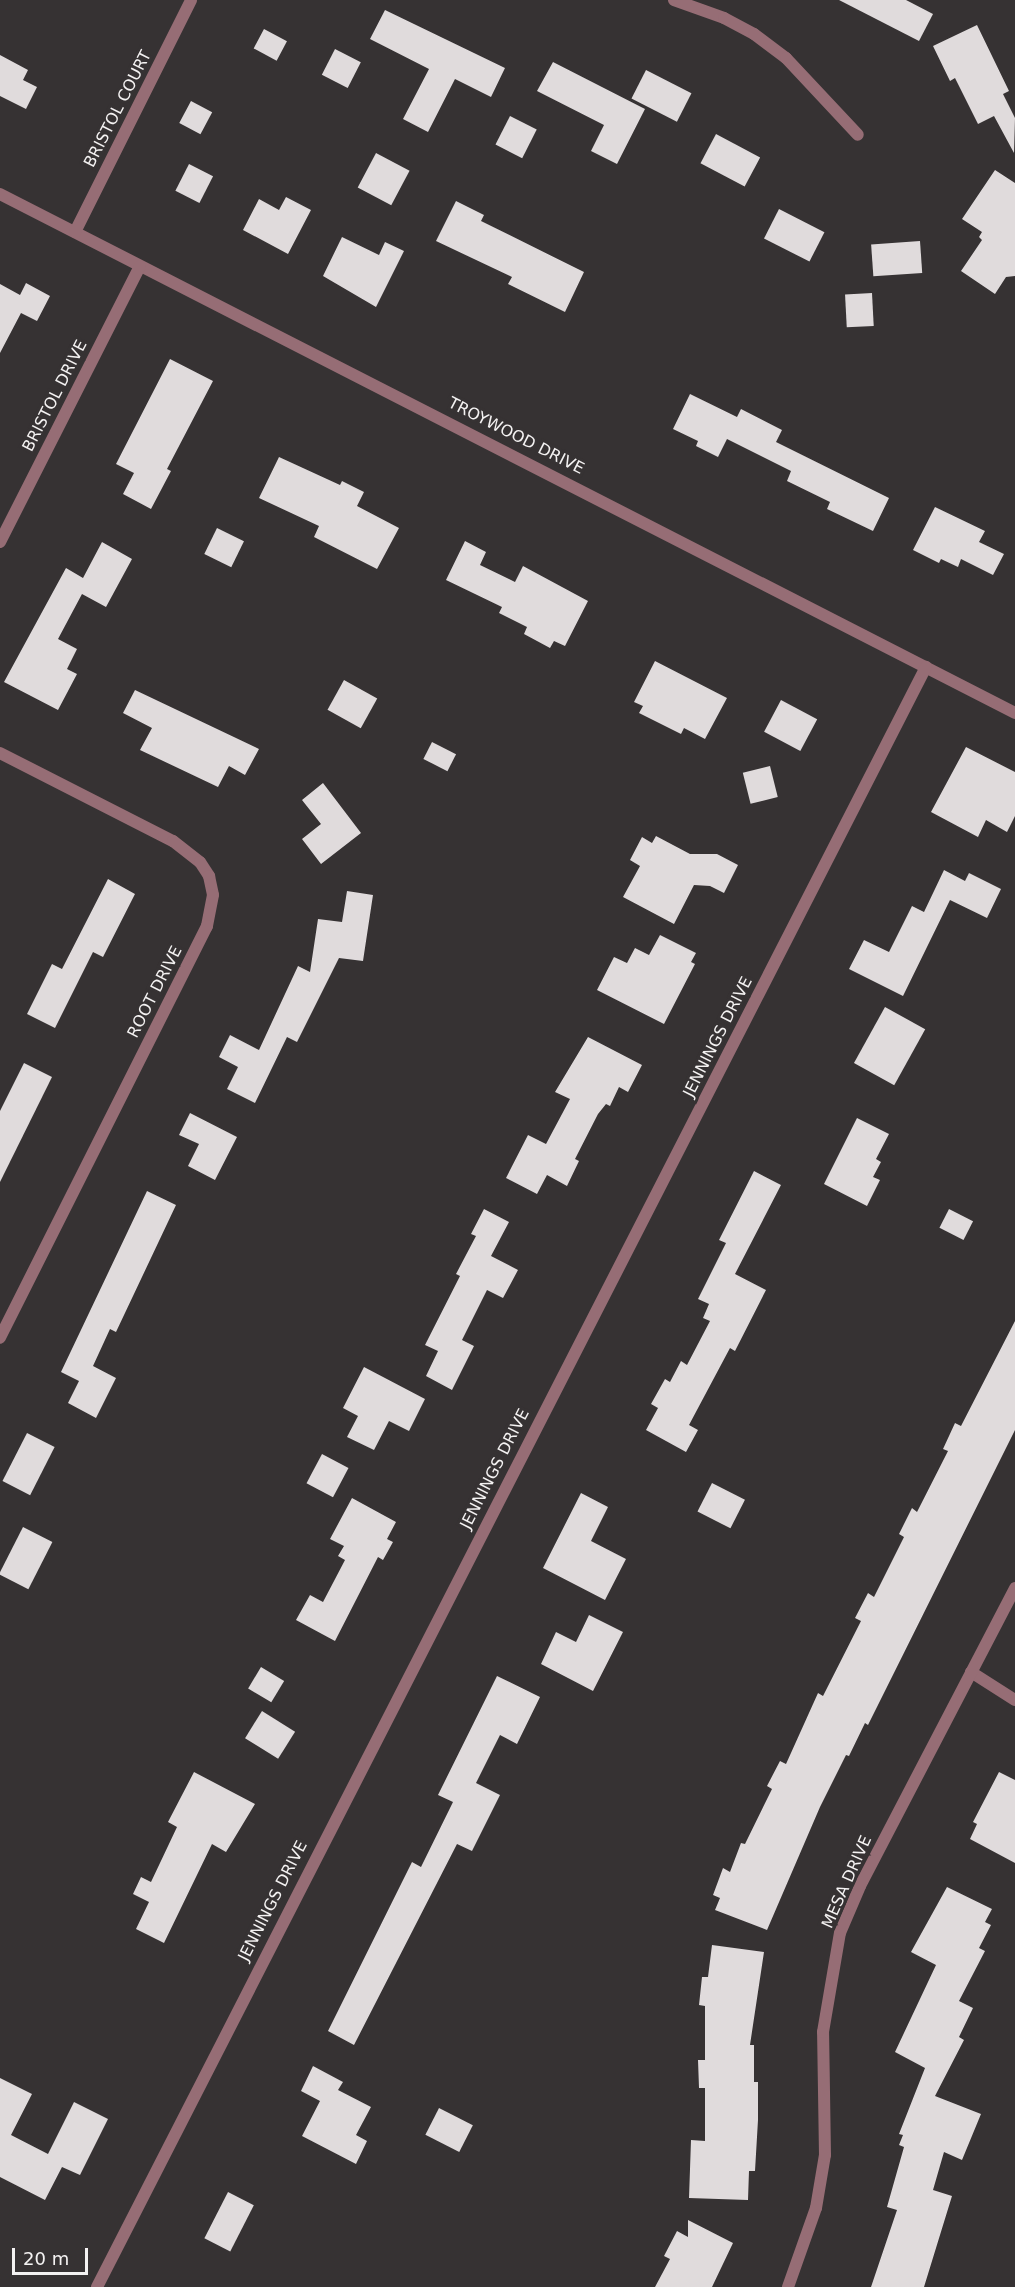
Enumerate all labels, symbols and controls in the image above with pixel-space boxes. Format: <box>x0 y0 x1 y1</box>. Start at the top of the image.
street label: BRISTOL COURT <box>80 47 156 171</box>
street label: BRISTOL DRIVE <box>19 337 91 455</box>
street label: TROYWOOD DRIVE <box>445 393 587 479</box>
street label: ROOT DRIVE <box>124 943 186 1041</box>
street label: JENNINGS DRIVE <box>679 974 757 1100</box>
street label: JENNINGS DRIVE <box>456 1406 534 1532</box>
street label: MESA DRIVE <box>818 1833 876 1931</box>
street label: JENNINGS DRIVE <box>234 1838 312 1964</box>
scale bar <box>15 2236 92 2274</box>
text: 20 m <box>23 2248 69 2269</box>

